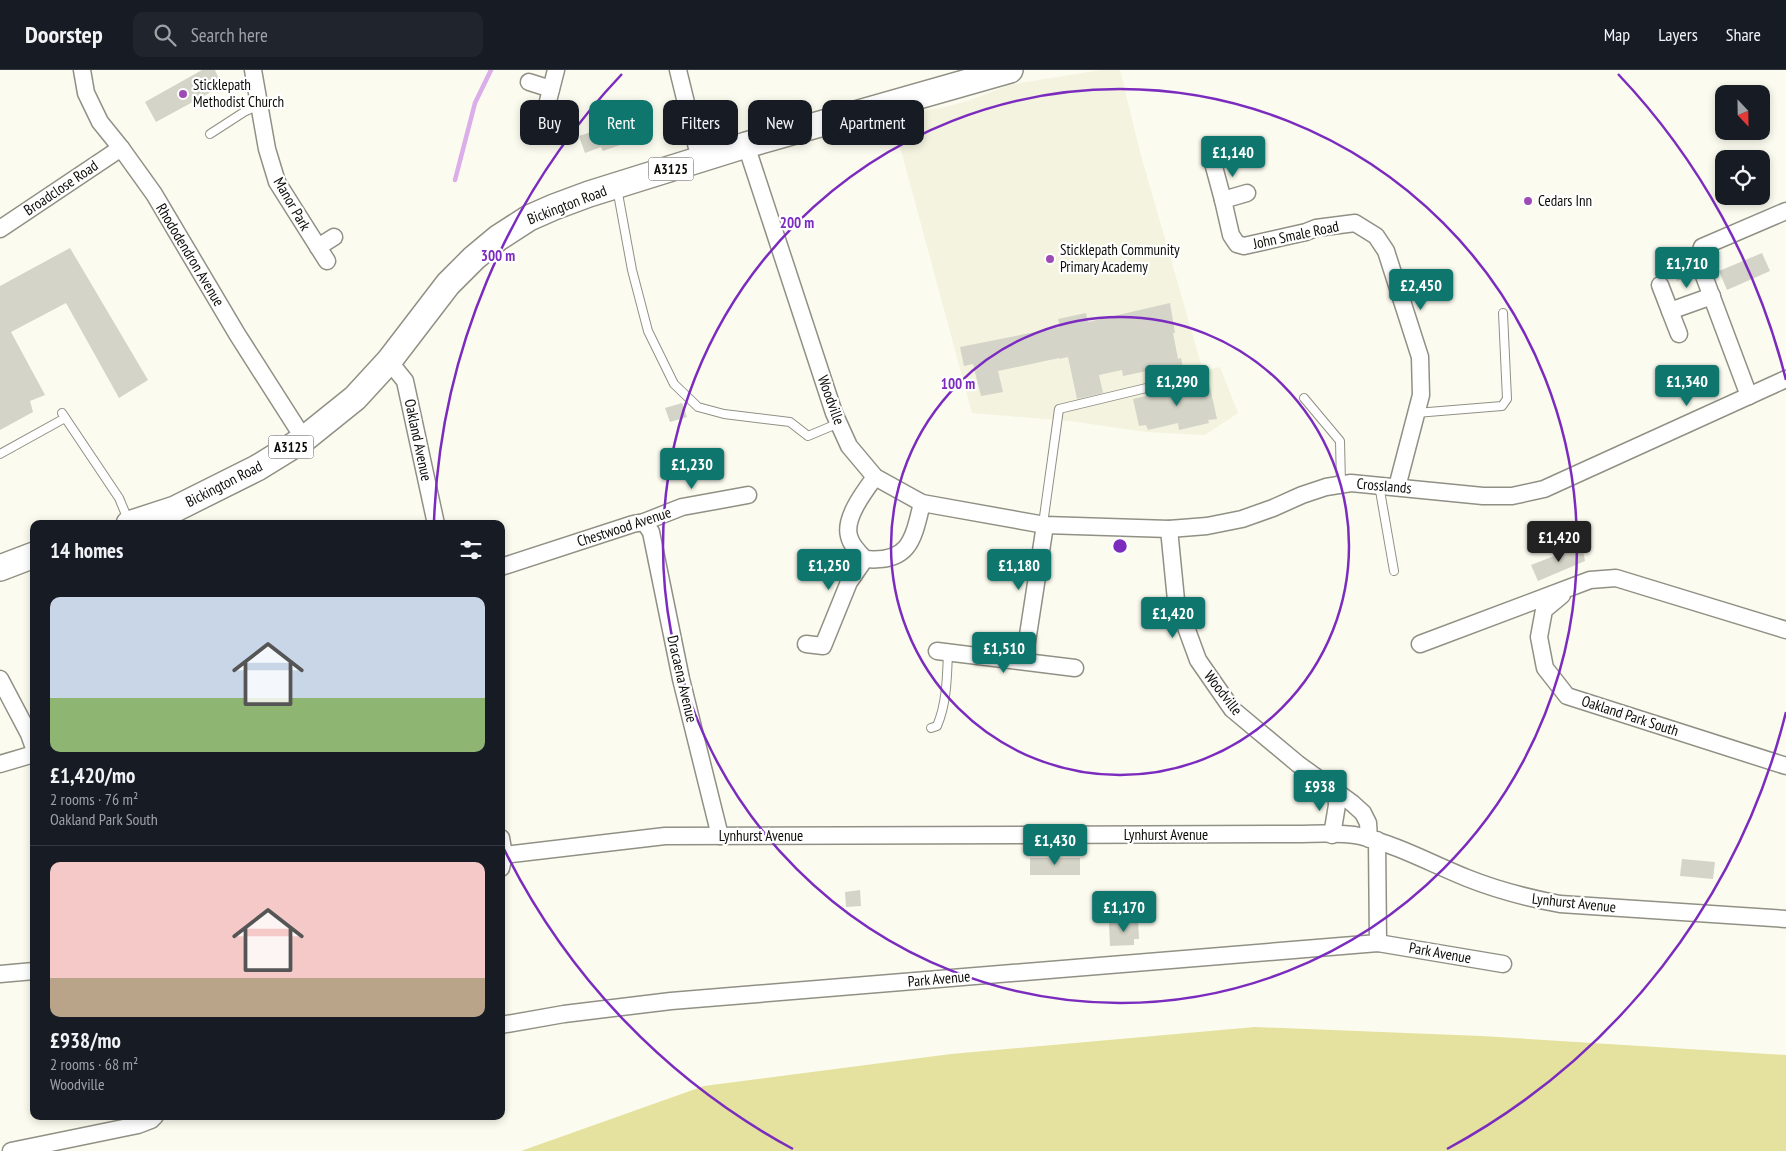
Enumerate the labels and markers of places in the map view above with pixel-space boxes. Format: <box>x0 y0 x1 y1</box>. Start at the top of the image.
place label: Sticklepath Methodist Church <box>193 75 284 111</box>
marker: Sticklepath Methodist Church <box>177 88 189 100</box>
pin: £1,140 <box>1192 136 1274 178</box>
place label: Cedars Inn <box>1538 191 1592 210</box>
marker: Cedars Inn <box>1522 195 1534 207</box>
place label: Sticklepath Community Primary Academy <box>1060 240 1180 276</box>
pin: £1,710 <box>1646 246 1728 289</box>
marker: Sticklepath Community Primary Academy <box>1044 253 1056 265</box>
pin: £2,450 <box>1380 268 1462 311</box>
pin: £1,290 <box>1136 364 1218 407</box>
pin: £1,340 <box>1646 364 1728 407</box>
pin: £1,230 <box>651 448 733 490</box>
pin: £1,420 <box>1518 520 1600 563</box>
centre of rings <box>1111 537 1129 555</box>
pin: £1,250 <box>788 548 870 591</box>
pin: £1,180 <box>978 548 1060 591</box>
pin: £1,420 <box>1132 596 1214 639</box>
pin: £1,510 <box>963 632 1045 674</box>
pin: £938 <box>1290 770 1350 812</box>
pin: £1,430 <box>1014 824 1096 866</box>
pin: £1,170 <box>1083 890 1165 933</box>

